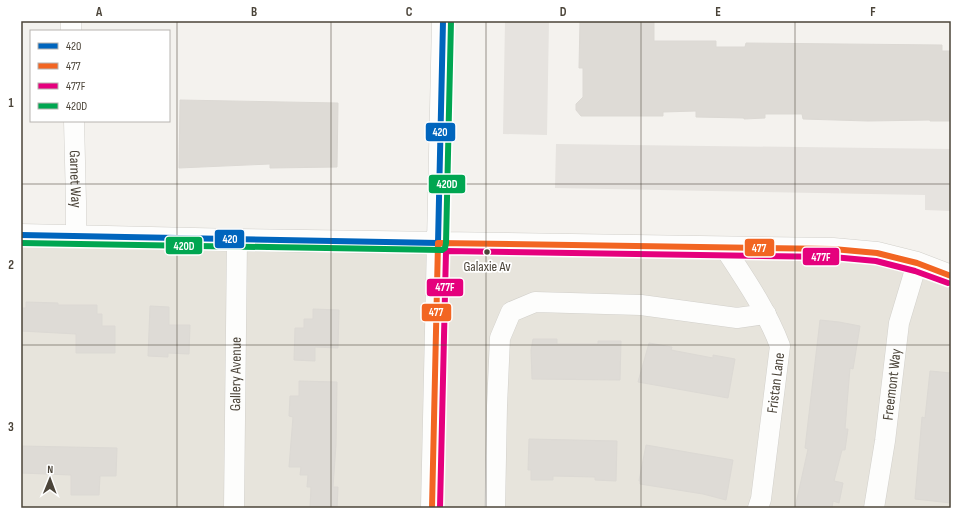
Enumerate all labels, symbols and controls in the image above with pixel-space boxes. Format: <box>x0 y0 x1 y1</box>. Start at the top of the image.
text: A <box>95 4 103 20</box>
text: B <box>251 4 257 20</box>
text: C <box>406 4 413 20</box>
text: D <box>560 4 567 20</box>
text: E <box>715 4 721 20</box>
text: F <box>870 4 876 20</box>
legend <box>30 30 170 122</box>
text: 420 <box>66 39 81 54</box>
text: 477 <box>66 59 81 74</box>
text: 477F <box>66 79 86 94</box>
text: 1 <box>8 95 14 111</box>
text: 420D <box>66 99 87 114</box>
line badge: 420 <box>425 122 456 142</box>
text: 420 <box>432 126 448 139</box>
street label: Garnet Way <box>65 150 86 208</box>
line badge: 420D <box>428 174 466 194</box>
text: 420D <box>437 178 458 191</box>
line badge: 420 <box>214 229 245 249</box>
text: 420 <box>222 233 238 246</box>
line badge: 420D <box>165 236 203 255</box>
line badge: 477 <box>744 238 775 257</box>
text: 420D <box>174 240 195 253</box>
text: 477 <box>752 242 767 255</box>
marker: Galaxie Av <box>482 247 492 257</box>
line badge: 477F <box>802 247 840 266</box>
text: 477F <box>811 251 831 264</box>
text: 2 <box>8 257 14 273</box>
place label: Galaxie Av <box>463 258 511 275</box>
line badge: 477F <box>426 278 464 297</box>
text: 477F <box>435 281 455 294</box>
line badge: 477 <box>421 303 452 322</box>
text: 477 <box>429 306 444 319</box>
street label: Gallery Avenue <box>226 337 245 411</box>
street label: Freemont Way <box>878 347 905 421</box>
street label: Fristan Lane <box>763 352 789 414</box>
text: 3 <box>8 419 14 435</box>
north arrow <box>30 459 70 499</box>
text: N <box>47 463 53 476</box>

